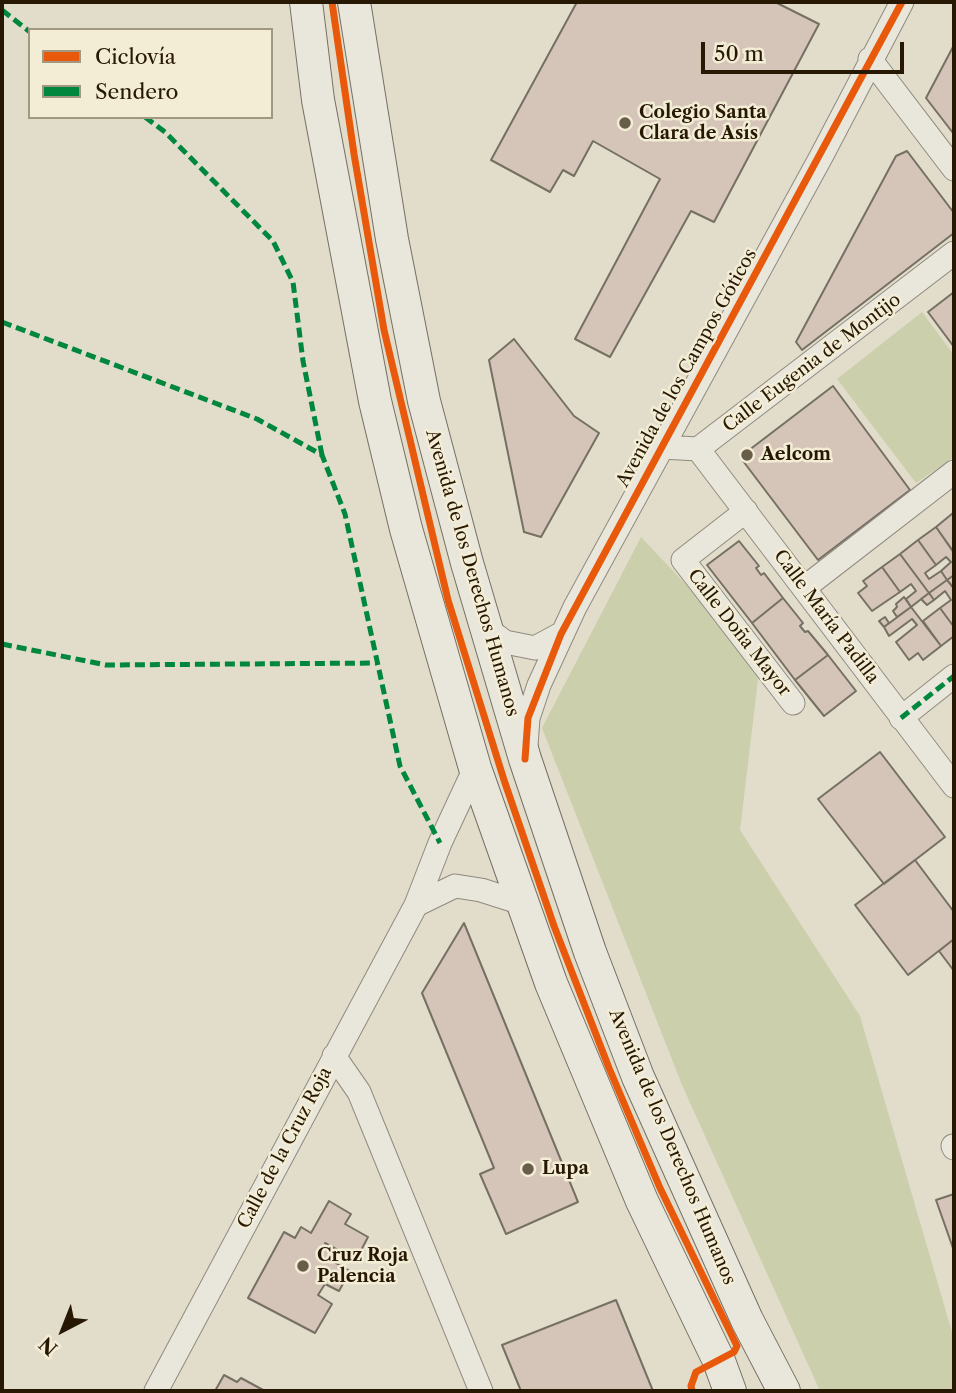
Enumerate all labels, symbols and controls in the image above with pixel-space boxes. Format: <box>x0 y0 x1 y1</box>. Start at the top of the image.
legend <box>28 28 273 119</box>
scale bar <box>704 28 907 72</box>
text: 50 m <box>714 41 764 66</box>
text: Ciclovía <box>95 44 176 69</box>
text: Sendero <box>95 79 179 104</box>
place label: Colegio Santa Clara de Asís <box>639 102 767 144</box>
marker: Colegio Santa Clara de Asís <box>617 115 633 131</box>
street label: Avenida de los Campos Góticos <box>612 245 762 491</box>
street label: Calle Eugenia de Montijo <box>719 289 905 437</box>
street label: Avenida de los Derechos Humanos <box>421 427 523 719</box>
place label: Aelcom <box>761 444 831 466</box>
marker: Aelcom <box>739 447 755 463</box>
street label: Calle María Padilla <box>769 546 883 688</box>
street label: Calle Doña Mayor <box>683 565 795 701</box>
street label: Avenida de los Derechos Humanos <box>604 1006 740 1288</box>
street label: Calle de la Cruz Roja <box>233 1064 337 1232</box>
place label: Lupa <box>542 1158 589 1180</box>
marker: Lupa <box>520 1161 536 1177</box>
place label: Cruz Roja Palencia <box>317 1245 408 1288</box>
marker: Cruz Roja Palencia <box>295 1258 311 1274</box>
north arrow <box>28 1295 98 1365</box>
text: N <box>35 1332 62 1360</box>

